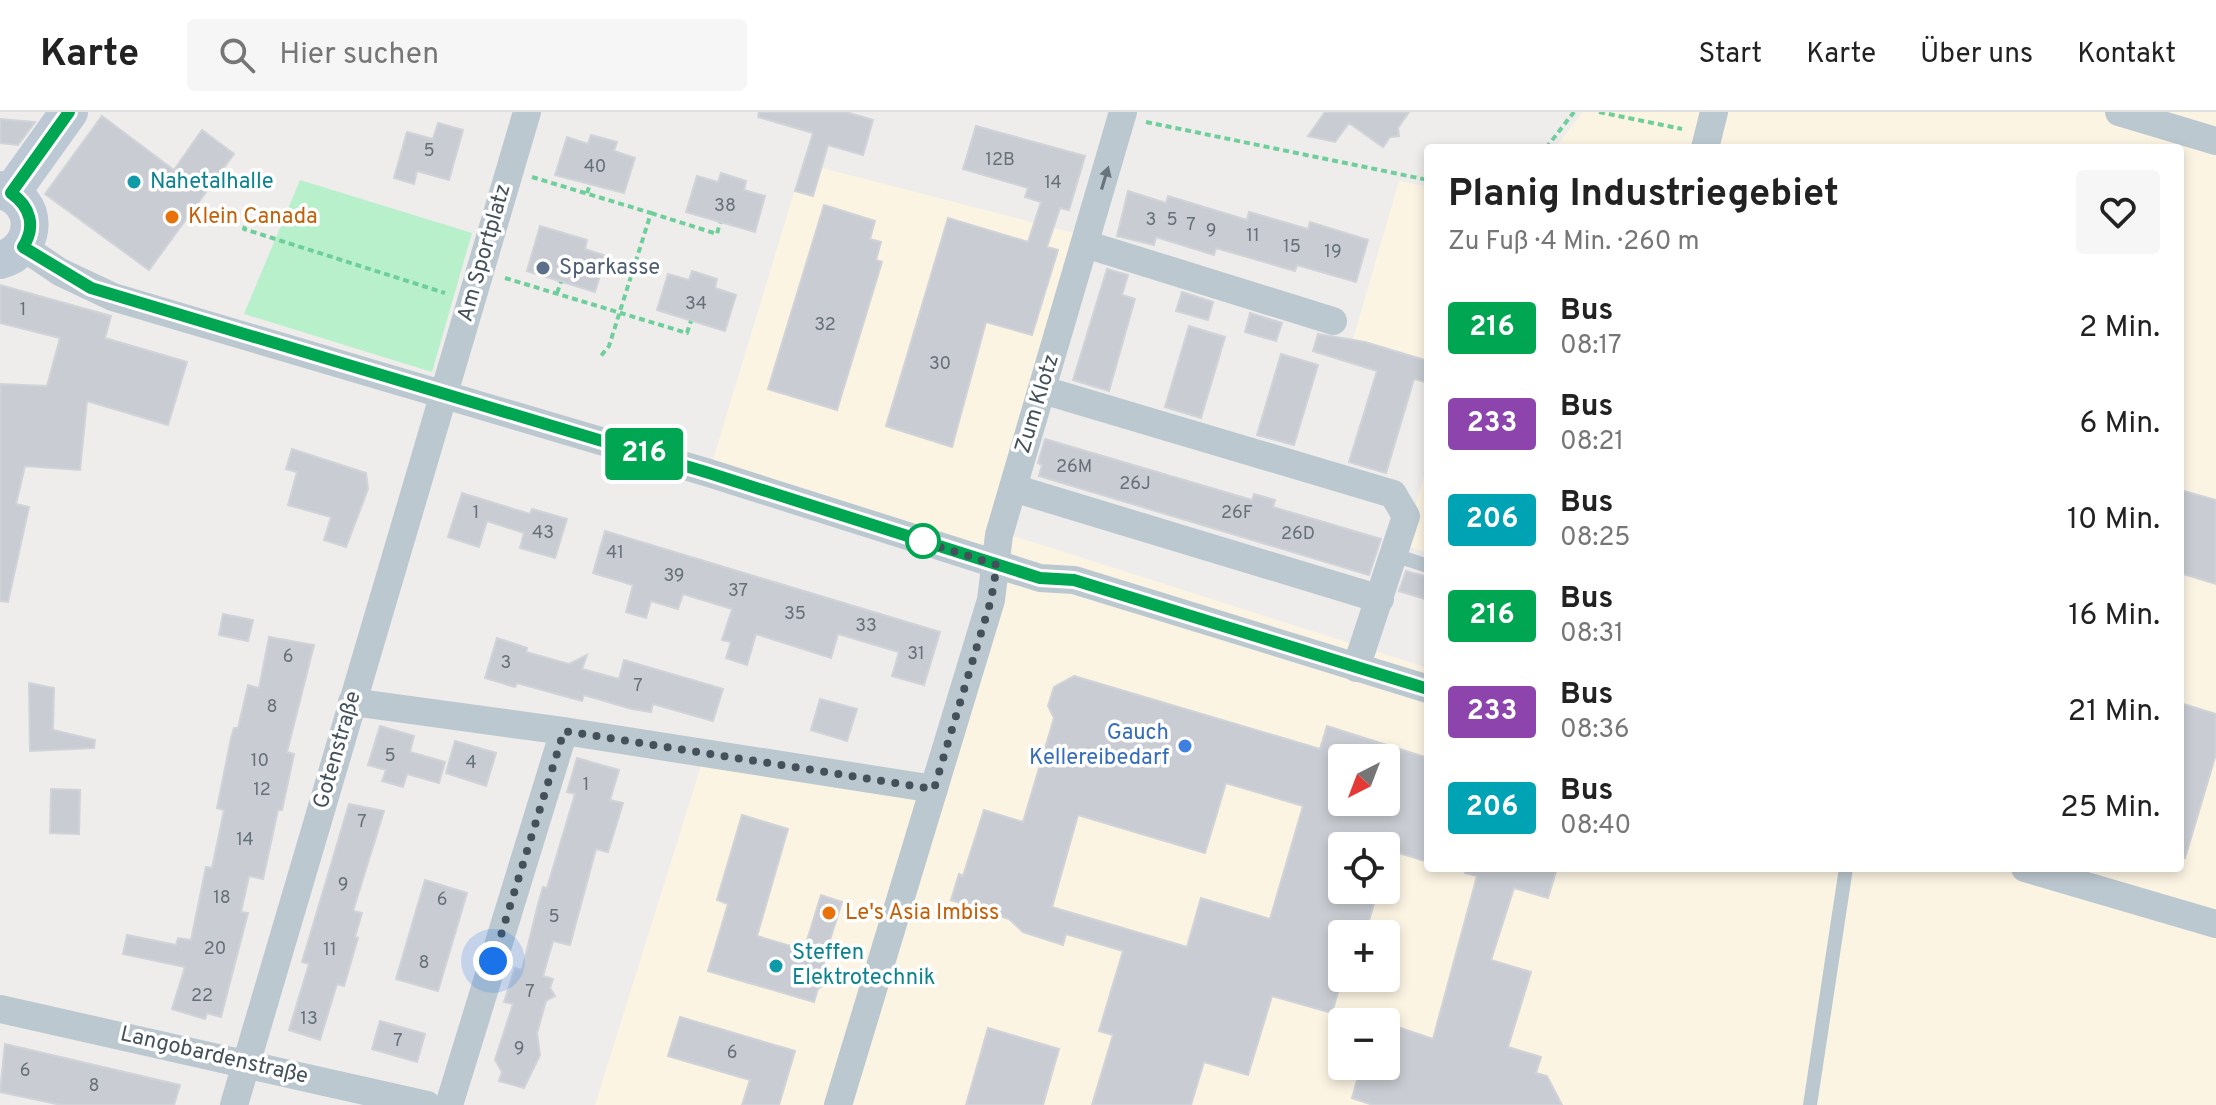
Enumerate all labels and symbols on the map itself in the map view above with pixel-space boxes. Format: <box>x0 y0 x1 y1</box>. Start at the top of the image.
house number: 5 <box>423 140 435 163</box>
house number: 12B <box>985 149 1015 172</box>
house number: 40 <box>584 156 606 179</box>
one-way arrow <box>1099 166 1112 190</box>
place label: Nahetalhalle <box>150 169 274 196</box>
house number: 14 <box>1044 172 1062 195</box>
marker: Nahetalhalle <box>125 173 143 191</box>
street label: Am Sportplatz <box>452 181 518 325</box>
house number: 38 <box>714 195 736 218</box>
place label: Klein Canada <box>188 204 318 231</box>
marker: Klein Canada <box>163 208 181 226</box>
house number: 3 <box>1146 209 1156 232</box>
house number: 5 <box>1166 209 1178 232</box>
house number: 7 <box>1186 214 1196 237</box>
house number: 9 <box>1206 220 1216 243</box>
house number: 11 <box>1246 225 1260 248</box>
house number: 15 <box>1283 236 1301 259</box>
house number: 19 <box>1324 241 1342 264</box>
place label: Sparkasse <box>559 255 660 282</box>
marker: Sparkasse <box>534 259 552 277</box>
house number: 34 <box>685 293 707 316</box>
house number: 1 <box>20 299 26 322</box>
house number: 32 <box>814 314 836 337</box>
street label: Zum Klotz <box>1010 351 1066 457</box>
house number: 30 <box>929 353 951 376</box>
line badge: 216 <box>598 428 690 480</box>
house number: 26M <box>1056 456 1092 479</box>
house number: 26J <box>1119 473 1151 496</box>
house number: 1 <box>473 502 479 525</box>
house number: 26F <box>1221 502 1253 525</box>
house number: 43 <box>532 522 554 545</box>
house number: 26D <box>1281 523 1315 546</box>
unlabelled marker <box>906 524 940 558</box>
house number: 41 <box>606 542 624 565</box>
house number: 39 <box>663 565 685 588</box>
house number: 37 <box>728 580 748 603</box>
house number: 35 <box>784 603 806 626</box>
house number: 33 <box>855 615 877 638</box>
house number: 31 <box>907 643 925 666</box>
house number: 6 <box>283 646 293 669</box>
house number: 3 <box>501 652 511 675</box>
house number: 7 <box>633 675 643 698</box>
street label: Gotenstraße <box>308 688 368 812</box>
house number: 8 <box>267 696 278 719</box>
place label: Gauch Kellereibedarf <box>1029 720 1169 772</box>
marker: Gauch Kellereibedarf <box>1176 737 1194 755</box>
north arrow <box>1328 744 1400 816</box>
house number: 5 <box>384 745 396 768</box>
house number: 10 <box>251 750 269 773</box>
house number: 4 <box>465 752 477 775</box>
house number: 1 <box>583 774 589 797</box>
house number: 12 <box>253 779 271 802</box>
house number: 7 <box>357 811 367 834</box>
house number: 14 <box>236 829 254 852</box>
house number: 9 <box>338 874 348 897</box>
house number: 18 <box>213 887 231 910</box>
house number: 6 <box>437 889 447 912</box>
place label: Le's Asia Imbiss <box>845 900 999 927</box>
marker: Le's Asia Imbiss <box>820 904 838 922</box>
house number: 5 <box>548 906 560 929</box>
house number: 20 <box>204 938 226 961</box>
house number: 11 <box>323 939 337 962</box>
place label: Steffen Elektrotechnik <box>792 940 935 992</box>
your location <box>473 941 513 981</box>
house number: 8 <box>419 952 430 975</box>
marker: Steffen Elektrotechnik <box>767 957 785 975</box>
house number: 7 <box>525 981 535 1004</box>
house number: 22 <box>191 985 213 1008</box>
house number: 13 <box>300 1008 318 1031</box>
street label: Langobardenstraße <box>117 1021 311 1091</box>
house number: 7 <box>393 1030 403 1053</box>
house number: 9 <box>514 1038 524 1061</box>
house number: 6 <box>727 1042 737 1065</box>
house number: 6 <box>20 1060 30 1083</box>
house number: 8 <box>89 1075 100 1098</box>

